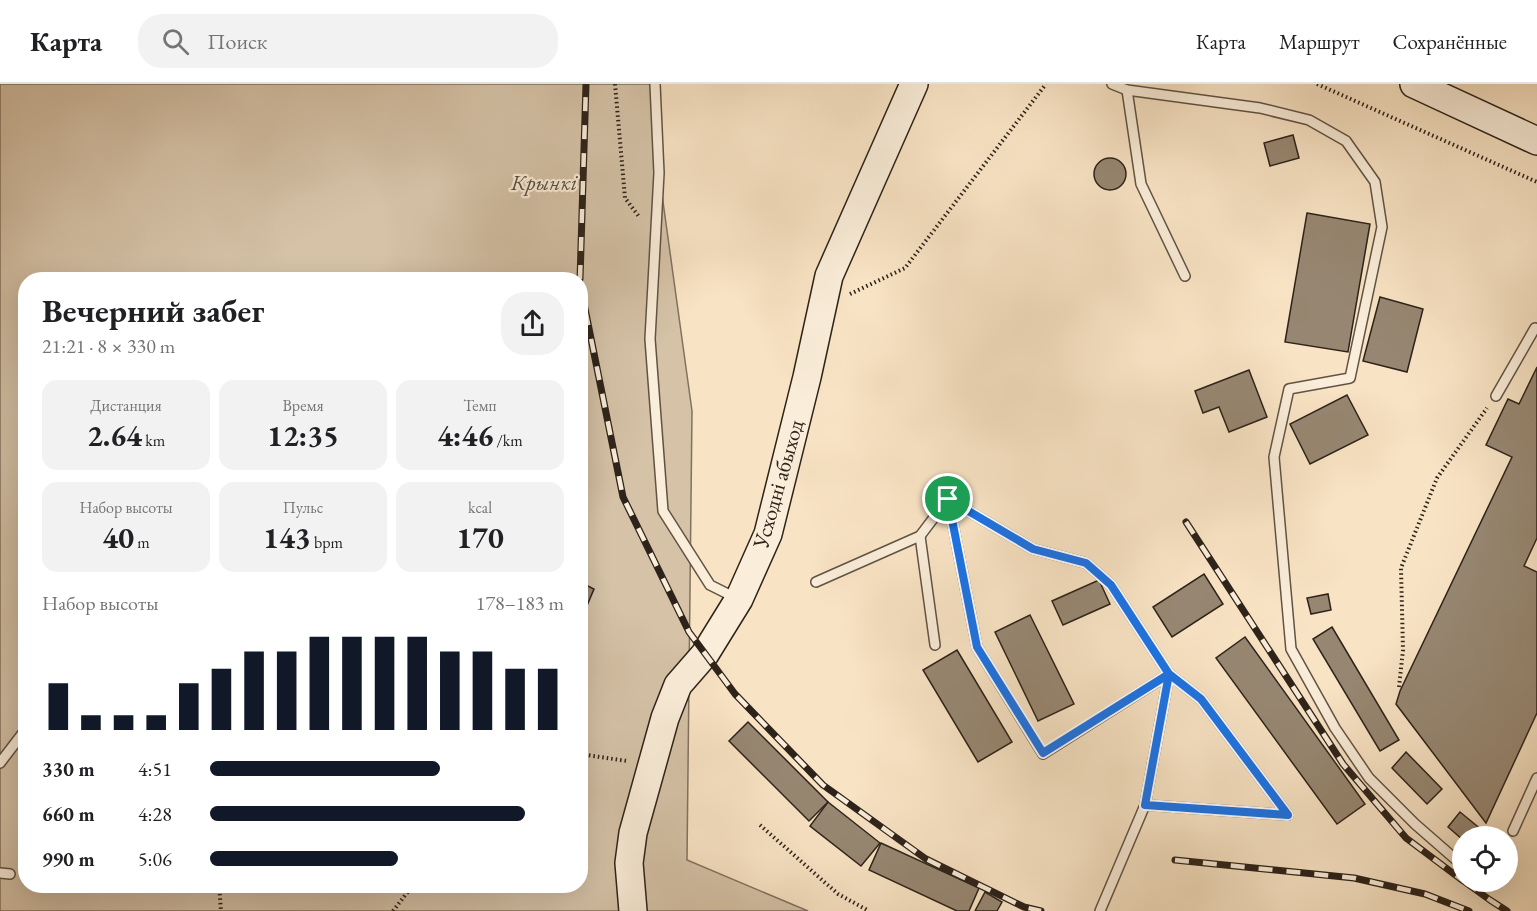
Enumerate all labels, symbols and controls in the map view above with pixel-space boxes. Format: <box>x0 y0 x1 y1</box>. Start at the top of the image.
search box <box>138 14 558 68</box>
text: Карта <box>30 23 102 59</box>
icon: search <box>159 25 192 58</box>
text: Поиск <box>207 27 267 56</box>
text: Карта <box>1196 28 1246 55</box>
text: Маршрут <box>1279 28 1360 55</box>
text: Сохранённые <box>1393 28 1507 55</box>
park label: Крынкі <box>510 168 579 197</box>
text: Вечерний забег <box>42 289 264 332</box>
button: share <box>501 292 564 355</box>
text: 21:21 · 8 × 330 m <box>42 333 175 359</box>
text: Дистанция <box>90 395 162 416</box>
text: Время <box>282 395 324 416</box>
text: Темп <box>463 395 497 416</box>
text: 2.64 <box>87 416 142 455</box>
text: 12:35 <box>267 416 339 455</box>
text: 4:46 <box>437 416 493 455</box>
street label: Усходні абыход <box>746 416 810 553</box>
text: km <box>142 430 165 451</box>
text: /km <box>493 430 523 451</box>
pin <box>922 473 973 524</box>
icon: arrive <box>931 482 964 515</box>
text: Набор высоты <box>79 497 173 518</box>
text: Пульс <box>283 497 323 518</box>
text: kcal <box>468 497 492 518</box>
text: 40 <box>102 518 134 557</box>
text: 143 <box>263 518 311 557</box>
text: 170 <box>456 518 504 557</box>
text: m <box>134 532 150 553</box>
text: bpm <box>311 532 343 553</box>
text: Набор высоты <box>42 590 158 616</box>
text: 178–183 m <box>476 590 564 616</box>
text: 330 m <box>42 756 95 782</box>
text: 4:51 <box>138 756 172 782</box>
text: 660 m <box>42 801 95 827</box>
text: 4:28 <box>138 801 172 827</box>
map controls <box>1452 826 1518 892</box>
button: locate <box>1452 826 1518 892</box>
text: 990 m <box>42 846 95 872</box>
text: 5:06 <box>138 846 172 872</box>

